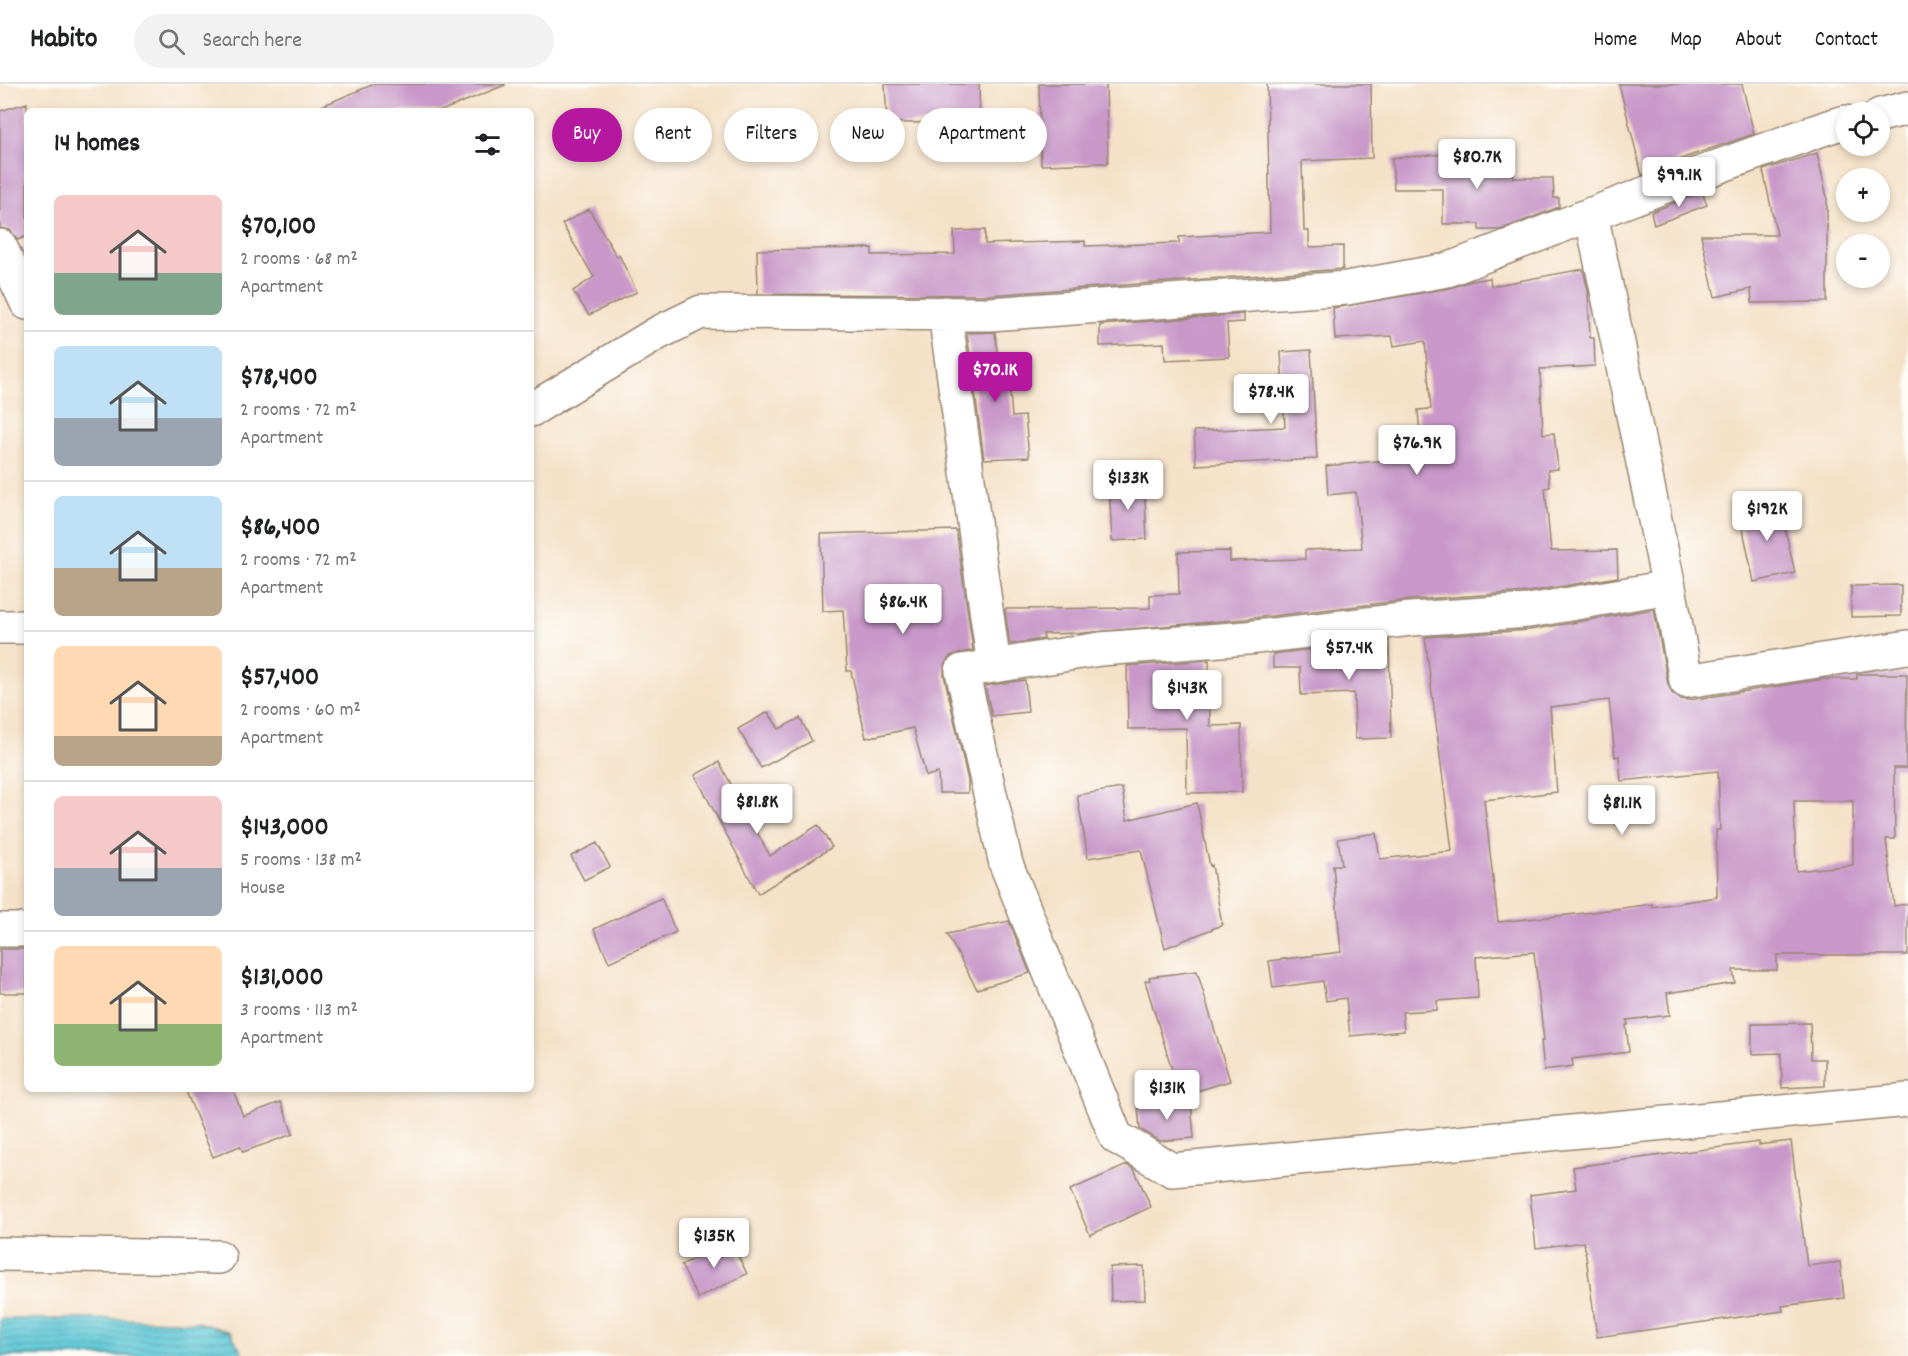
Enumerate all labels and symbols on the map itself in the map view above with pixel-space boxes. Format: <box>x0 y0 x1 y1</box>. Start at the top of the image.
pin: $80.7K <box>1428 139 1526 190</box>
pin: $99.1K <box>1630 157 1728 208</box>
pin: $70.1K <box>946 352 1044 403</box>
pin: $78.4K <box>1222 374 1320 425</box>
pin: $76.9K <box>1368 425 1466 476</box>
pin: $133K <box>1086 460 1170 511</box>
pin: $192K <box>1725 491 1809 542</box>
pin: $86.4K <box>854 584 952 635</box>
pin: $57.4K <box>1300 630 1398 681</box>
pin: $143K <box>1145 670 1229 721</box>
pin: $81.8K <box>708 784 806 835</box>
pin: $81.1K <box>1573 785 1671 836</box>
pin: $131K <box>1125 1070 1209 1121</box>
pin: $135K <box>672 1218 756 1269</box>

